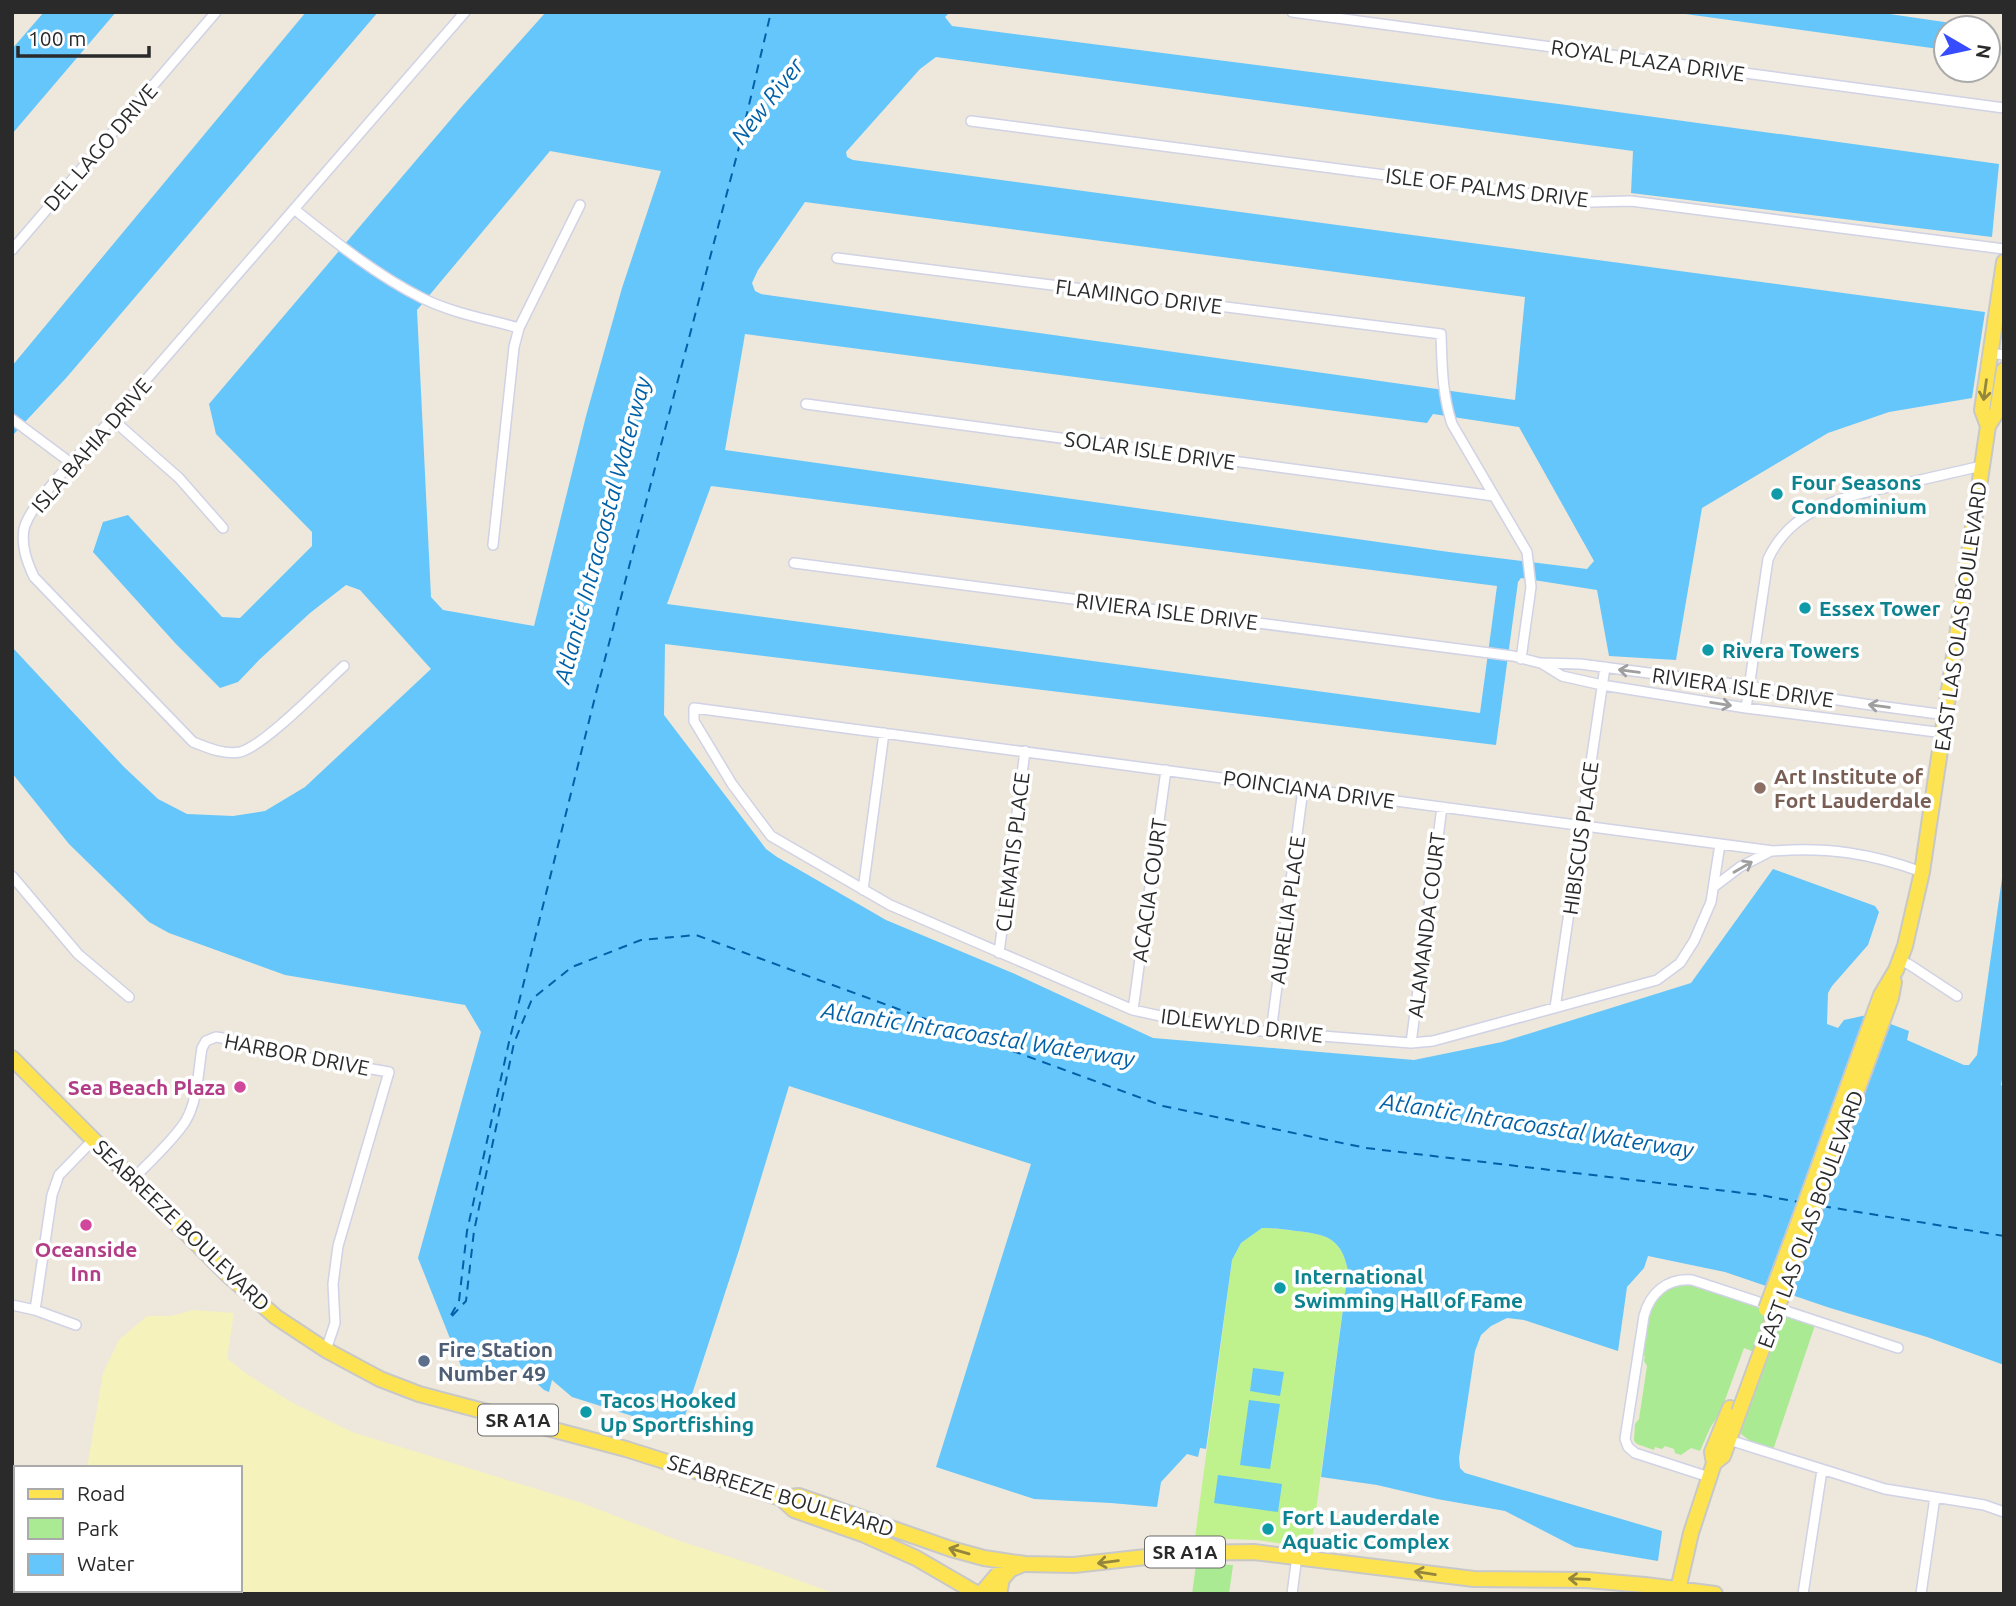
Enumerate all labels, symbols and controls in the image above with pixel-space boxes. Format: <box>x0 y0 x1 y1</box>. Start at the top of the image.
scale bar <box>18 14 149 58</box>
north arrow <box>1932 14 2002 84</box>
text: 100 m <box>28 26 86 50</box>
street label: ROYAL PLAZA DRIVE <box>1550 35 1746 85</box>
text: N <box>1972 43 1996 60</box>
water label: New River <box>726 52 809 149</box>
street label: DEL LAGO DRIVE <box>38 79 162 215</box>
street label: ISLE OF PALMS DRIVE <box>1384 163 1590 211</box>
street label: FLAMINGO DRIVE <box>1054 274 1224 318</box>
street label: ISLA BAHIA DRIVE <box>26 373 156 517</box>
water label: Atlantic Intracoastal Waterway <box>549 373 655 687</box>
one-way arrow <box>1979 378 1992 401</box>
street label: SOLAR ISLE DRIVE <box>1063 426 1237 474</box>
place label: Four Seasons Condominium <box>1791 470 1927 518</box>
street label: EAST LAS OLAS BOULEVARD <box>1929 480 1991 752</box>
marker: Four Seasons Condominium <box>1769 486 1785 502</box>
street label: RIVIERA ISLE DRIVE <box>1075 588 1259 634</box>
place label: Essex Tower <box>1819 596 1941 620</box>
marker: Essex Tower <box>1797 600 1813 616</box>
place label: Rivera Towers <box>1722 638 1860 662</box>
marker: Rivera Towers <box>1700 642 1716 658</box>
street label: RIVIERA ISLE DRIVE <box>1651 662 1835 712</box>
one-way arrow <box>1619 664 1641 677</box>
one-way arrow <box>1710 698 1732 711</box>
one-way arrow <box>1868 700 1891 713</box>
street label: HIBISCUS PLACE <box>1557 760 1603 916</box>
place label: Art Institute of Fort Lauderdale <box>1774 764 1932 812</box>
street label: POINCIANA DRIVE <box>1222 765 1396 813</box>
street label: CLEMATIS PLACE <box>990 771 1034 933</box>
marker: Art Institute of Fort Lauderdale <box>1752 780 1768 796</box>
street label: ACACIA COURT <box>1127 816 1171 963</box>
street label: ALAMANDA COURT <box>1403 831 1449 1019</box>
street label: AURELIA PLACE <box>1265 834 1309 986</box>
one-way arrow <box>1732 859 1752 873</box>
water label: Atlantic Intracoastal Waterway <box>819 997 1137 1071</box>
street label: IDLEWYLD DRIVE <box>1159 1003 1325 1047</box>
street label: HARBOR DRIVE <box>222 1028 372 1080</box>
place label: Sea Beach Plaza <box>68 1075 226 1099</box>
marker: Sea Beach Plaza <box>232 1079 248 1095</box>
street label: EAST LAS OLAS BOULEVARD <box>1752 1087 1868 1351</box>
water label: Atlantic Intracoastal Waterway <box>1378 1088 1696 1162</box>
street label: SEABREEZE BOULEVARD <box>89 1135 275 1315</box>
marker: Oceanside Inn <box>78 1217 94 1233</box>
place label: Oceanside Inn <box>35 1237 137 1285</box>
place label: International Swimming Hall of Fame <box>1294 1264 1523 1312</box>
marker: International Swimming Hall of Fame <box>1272 1280 1288 1296</box>
place label: Fire Station Number 49 <box>438 1337 553 1385</box>
marker: Fire Station Number 49 <box>416 1353 432 1369</box>
place label: Tacos Hooked Up Sportfishing <box>600 1388 754 1436</box>
road number: SR A1A <box>478 1404 558 1436</box>
marker: Tacos Hooked Up Sportfishing <box>578 1404 594 1420</box>
street label: SEABREEZE BOULEVARD <box>665 1449 897 1541</box>
legend <box>14 1466 242 1592</box>
text: Road <box>77 1481 125 1505</box>
place label: Fort Lauderdale Aquatic Complex <box>1282 1505 1450 1553</box>
text: Park <box>77 1516 119 1540</box>
marker: Fort Lauderdale Aquatic Complex <box>1260 1521 1276 1537</box>
road number: SR A1A <box>1145 1536 1225 1568</box>
one-way arrow <box>948 1543 970 1556</box>
text: Water <box>77 1551 135 1575</box>
one-way arrow <box>1097 1556 1119 1569</box>
one-way arrow <box>1414 1567 1437 1580</box>
one-way arrow <box>1568 1573 1591 1586</box>

